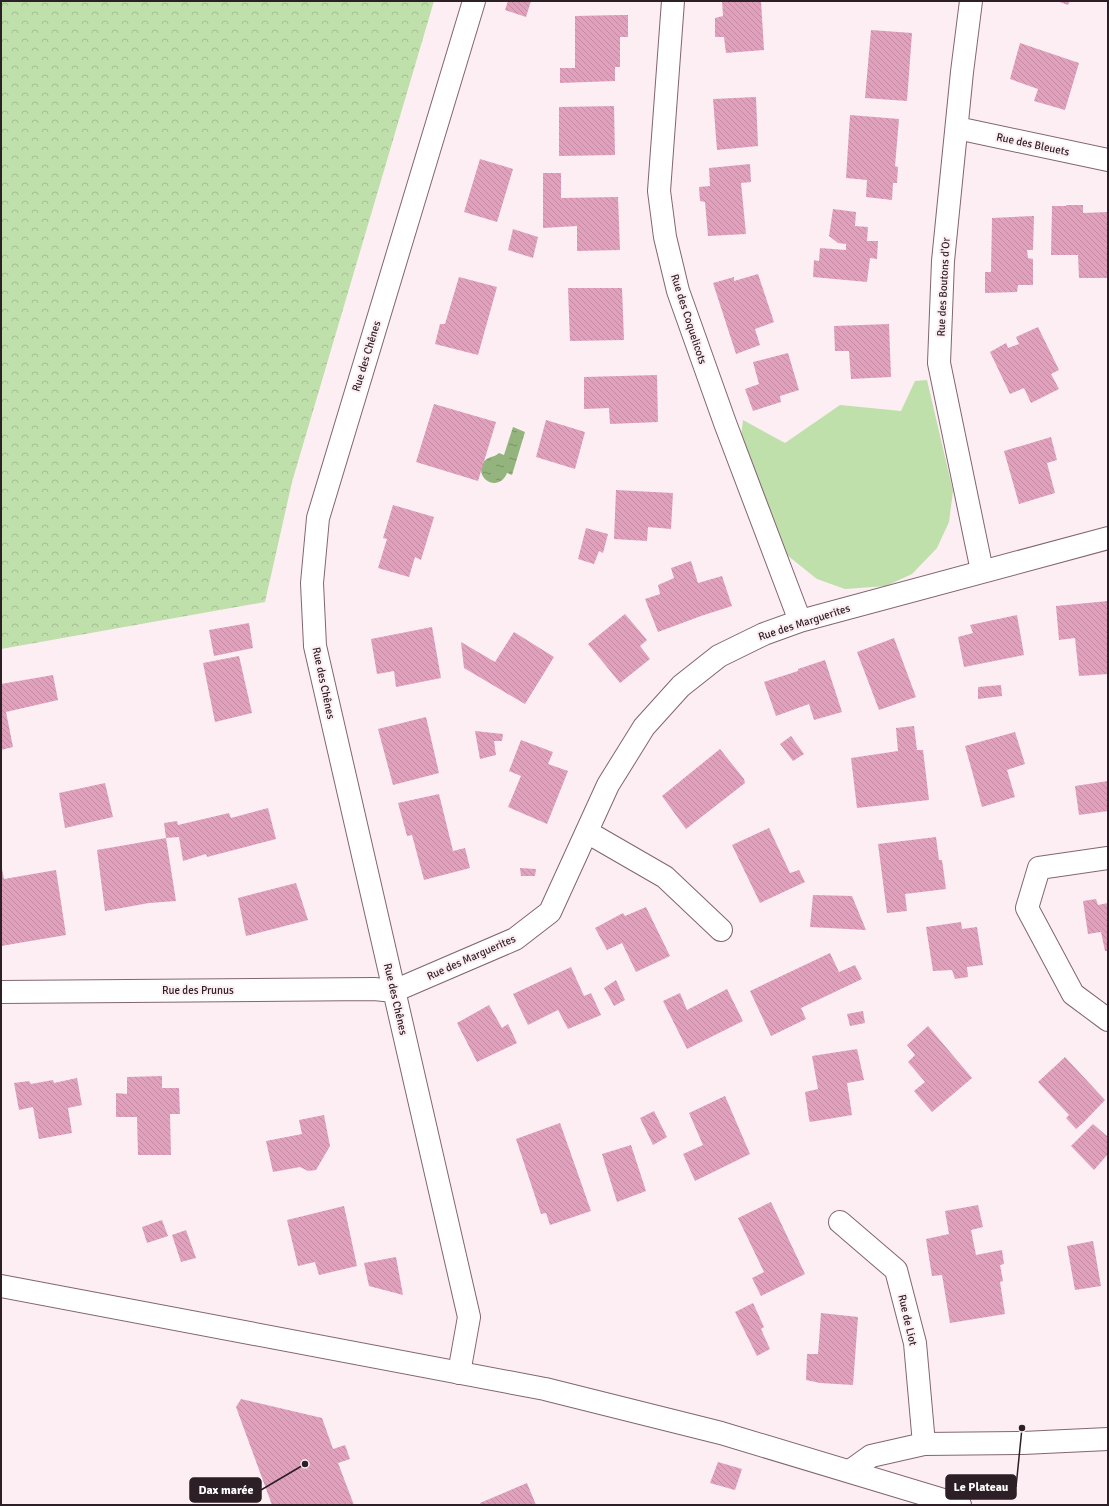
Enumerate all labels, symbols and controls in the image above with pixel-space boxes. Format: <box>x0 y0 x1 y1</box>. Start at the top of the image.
street label: Rue des Bleuets <box>995 130 1071 159</box>
street label: Rue des Boutons d'Or <box>934 237 953 337</box>
street label: Rue des Coquelicots <box>668 272 709 366</box>
street label: Rue des Chênes <box>350 319 383 393</box>
street label: Rue des Marguerites <box>757 601 852 643</box>
street label: Rue des Chênes <box>310 646 338 720</box>
street label: Rue des Marguerites <box>425 932 518 983</box>
street label: Rue des Chênes <box>381 962 410 1036</box>
street label: Rue des Prunus <box>162 984 234 997</box>
street label: Rue de Liot <box>895 1293 920 1347</box>
callout: Le Plateau <box>946 1475 1016 1499</box>
callout: Dax marée <box>190 1478 261 1502</box>
text: Le Plateau <box>954 1480 1009 1495</box>
text: Dax marée <box>199 1483 253 1498</box>

